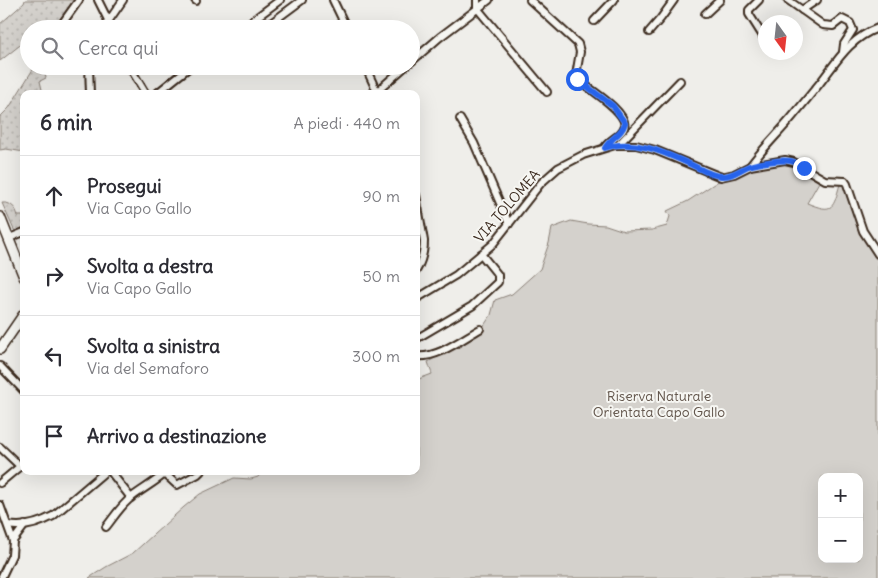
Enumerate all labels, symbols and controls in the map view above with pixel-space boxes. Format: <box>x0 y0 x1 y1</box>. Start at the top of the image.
north arrow <box>758 15 803 60</box>
search box <box>20 20 420 75</box>
icon: search <box>38 34 66 62</box>
text: Cerca qui <box>78 36 159 60</box>
route start <box>566 68 589 91</box>
text: 6 min <box>40 109 92 136</box>
text: A piedi · 440 m <box>294 113 400 133</box>
route end <box>793 157 816 180</box>
street label: VIA TOLOMEA <box>470 166 544 246</box>
text: Prosegui <box>87 174 162 198</box>
icon: ahead <box>40 182 68 210</box>
text: 90 m <box>362 186 400 206</box>
text: Via Capo Gallo <box>87 198 192 218</box>
text: Svolta a destra <box>87 254 213 278</box>
icon: right <box>40 262 68 290</box>
text: 50 m <box>362 266 400 286</box>
text: Via Capo Gallo <box>87 278 192 298</box>
text: Svolta a sinistra <box>87 334 220 358</box>
icon: left <box>40 342 68 370</box>
text: 300 m <box>352 346 400 366</box>
text: Via del Semaforo <box>87 358 209 378</box>
park label: Riserva Naturale Orientata Capo Gallo <box>593 387 725 421</box>
icon: arrive <box>40 422 68 450</box>
text: Arrivo a destinazione <box>87 424 266 448</box>
map controls <box>818 473 863 563</box>
button: + <box>818 473 863 518</box>
button: − <box>818 518 863 563</box>

